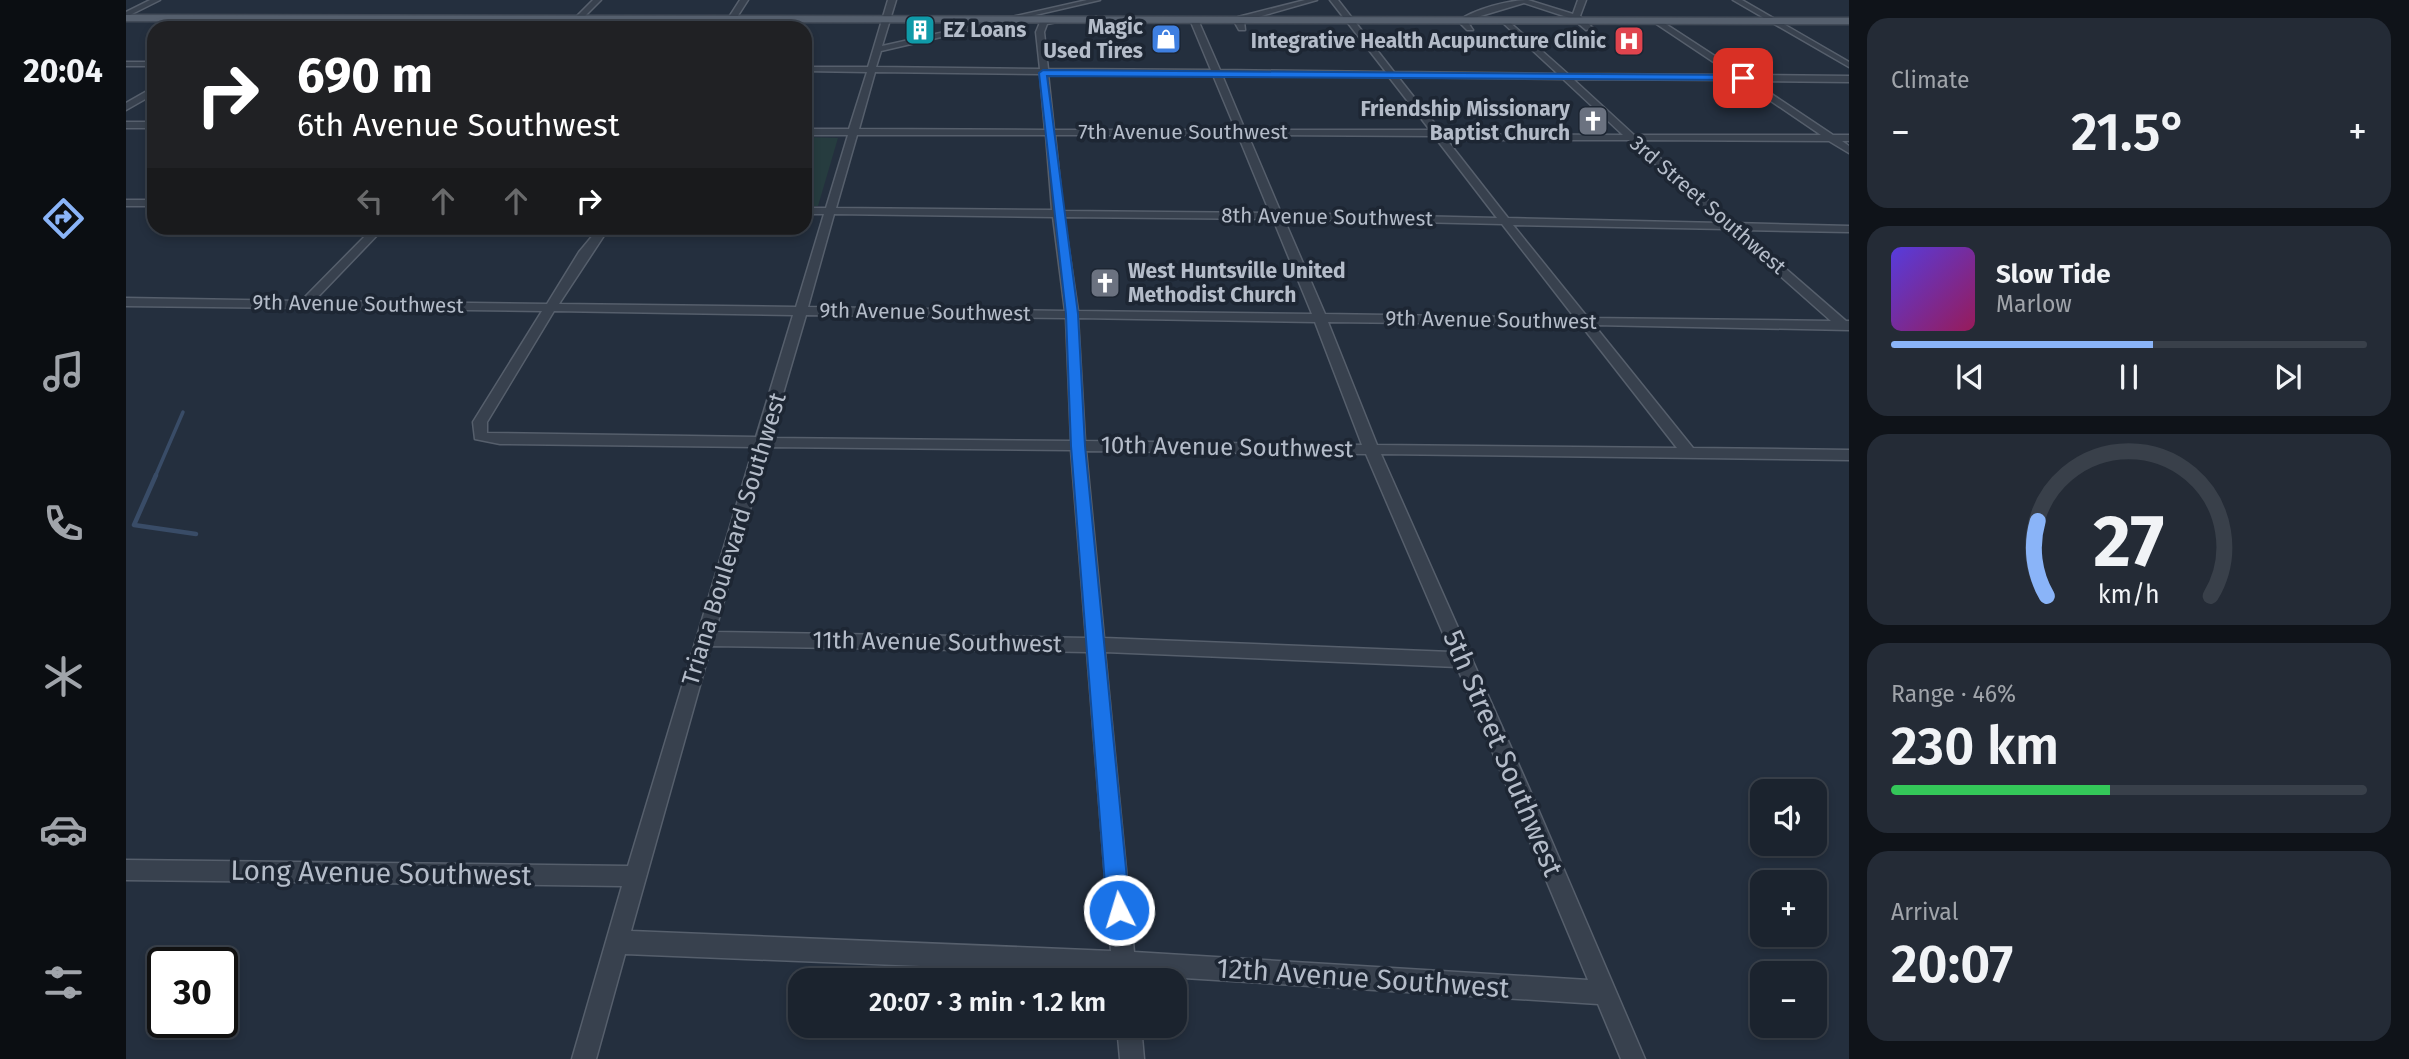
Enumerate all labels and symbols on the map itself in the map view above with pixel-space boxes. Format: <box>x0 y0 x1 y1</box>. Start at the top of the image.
building icon: EZ Loans <box>903 13 937 47</box>
place label: Magic Used Tires <box>1043 14 1143 64</box>
place label: EZ Loans <box>943 17 1026 43</box>
shop icon: Magic Used Tires <box>1149 22 1183 56</box>
hospital icon: Integrative Health Acupuncture Clinic <box>1612 24 1646 58</box>
place label: Integrative Health Acupuncture Clinic <box>1251 28 1606 54</box>
pin <box>1713 48 1773 108</box>
place label: Friendship Missionary Baptist Church <box>1360 96 1570 146</box>
church icon: Friendship Missionary Baptist Church <box>1576 104 1610 138</box>
street label: 7th Avenue Southwest <box>1078 119 1288 145</box>
street label: 3rd Street Southwest <box>1625 130 1792 280</box>
street label: 8th Avenue Southwest <box>1221 202 1434 232</box>
place label: West Huntsville United Methodist Church <box>1128 258 1346 308</box>
church icon: West Huntsville United Methodist Church <box>1088 266 1122 300</box>
street label: 9th Avenue Southwest <box>252 289 464 319</box>
street label: 9th Avenue Southwest <box>819 297 1031 327</box>
street label: 9th Avenue Southwest <box>1385 305 1597 335</box>
street label: Triana Boulevard Southwest <box>676 389 792 689</box>
street label: 10th Avenue Southwest <box>1100 431 1354 463</box>
street label: 5th Street Southwest <box>1436 625 1570 882</box>
street label: 11th Avenue Southwest <box>812 626 1062 658</box>
street label: Long Avenue Southwest <box>230 854 533 892</box>
position arrow <box>1082 873 1156 947</box>
speed limit sign: 30 <box>147 947 238 1038</box>
street label: 12th Avenue Southwest <box>1216 951 1511 1005</box>

